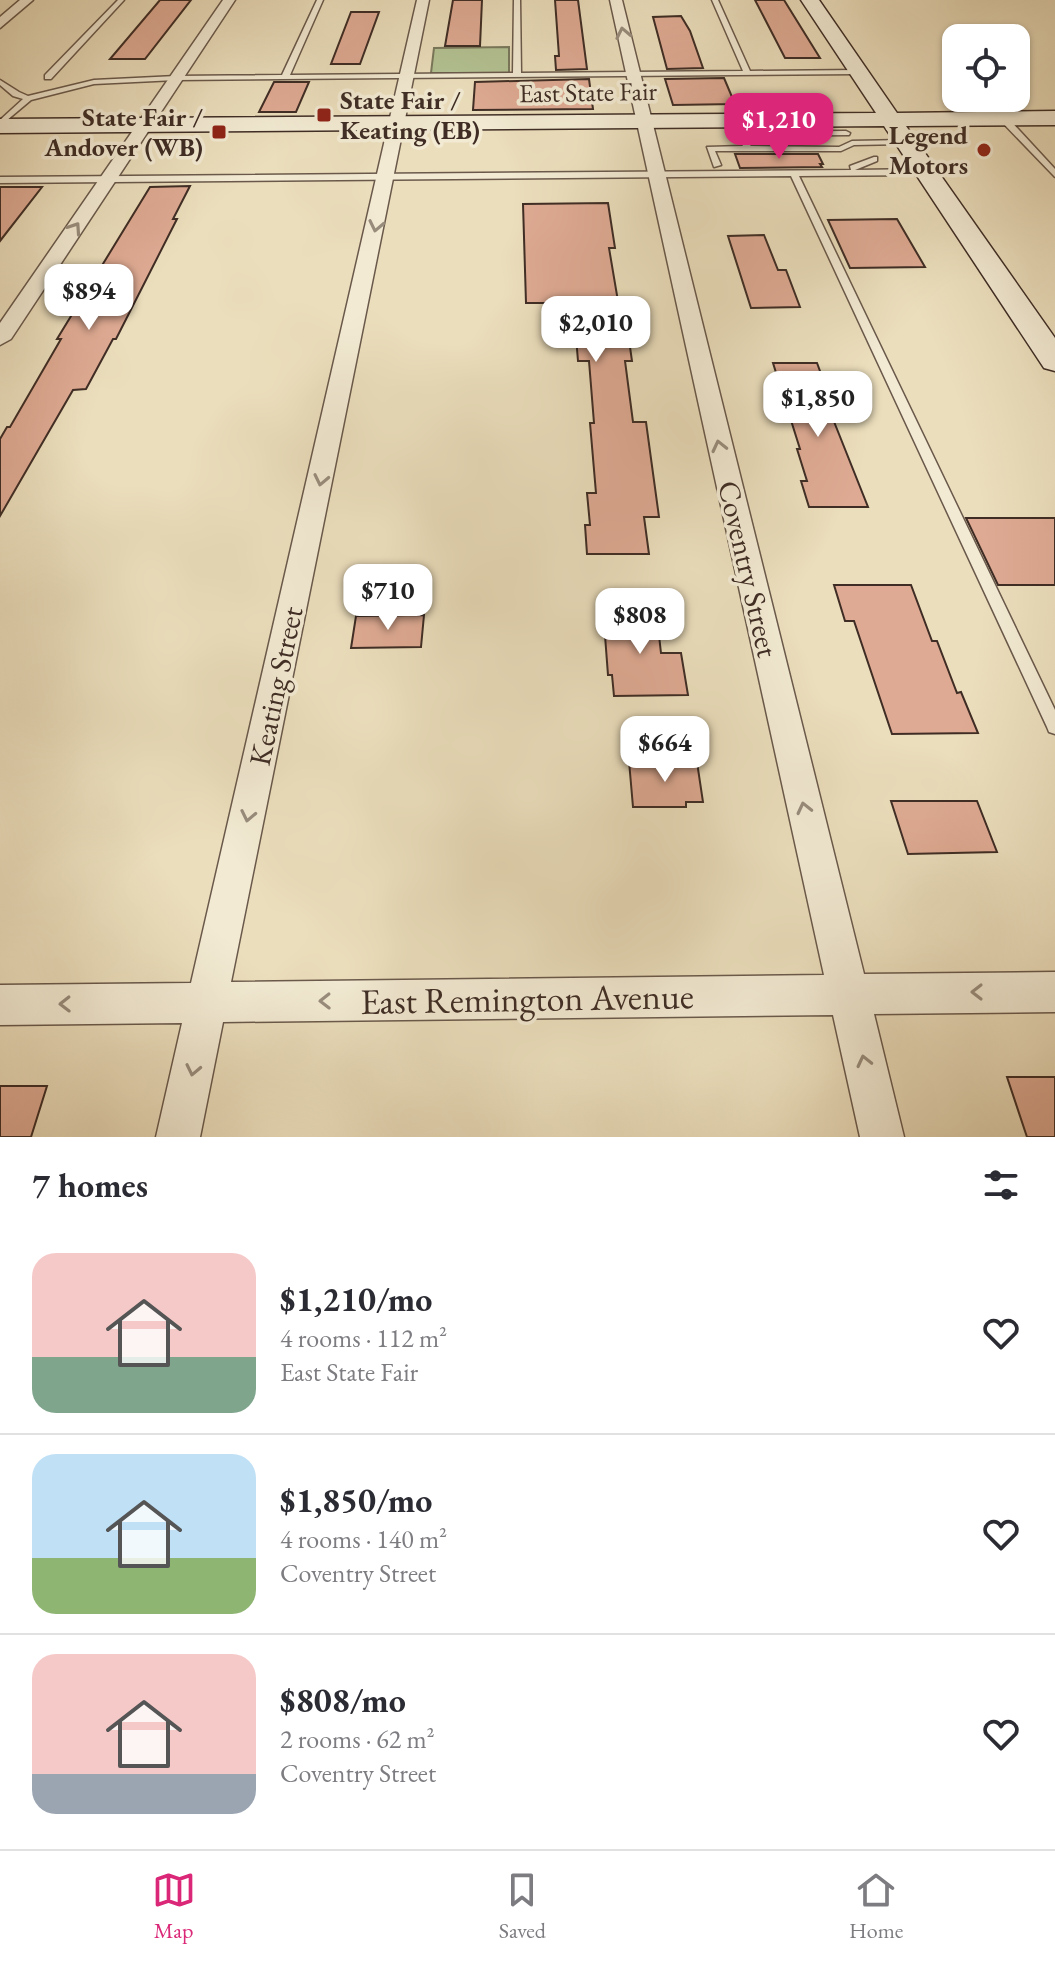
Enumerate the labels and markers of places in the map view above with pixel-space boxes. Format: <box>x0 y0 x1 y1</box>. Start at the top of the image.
place label: State Fair / Keating (EB) <box>340 83 480 147</box>
pin: $1,210 <box>714 93 844 161</box>
place label: State Fair / Andover (WB) <box>43 100 203 164</box>
marker: State Fair / Keating (EB) <box>315 106 333 124</box>
place label: Legend Motors <box>889 118 969 182</box>
marker: State Fair / Andover (WB) <box>210 123 228 141</box>
marker: Legend Motors <box>975 141 993 159</box>
pin: $894 <box>42 264 136 332</box>
pin: $2,010 <box>531 296 661 364</box>
pin: $1,850 <box>753 371 883 439</box>
pin: $710 <box>341 564 435 632</box>
pin: $808 <box>593 588 687 656</box>
pin: $664 <box>618 716 712 784</box>

